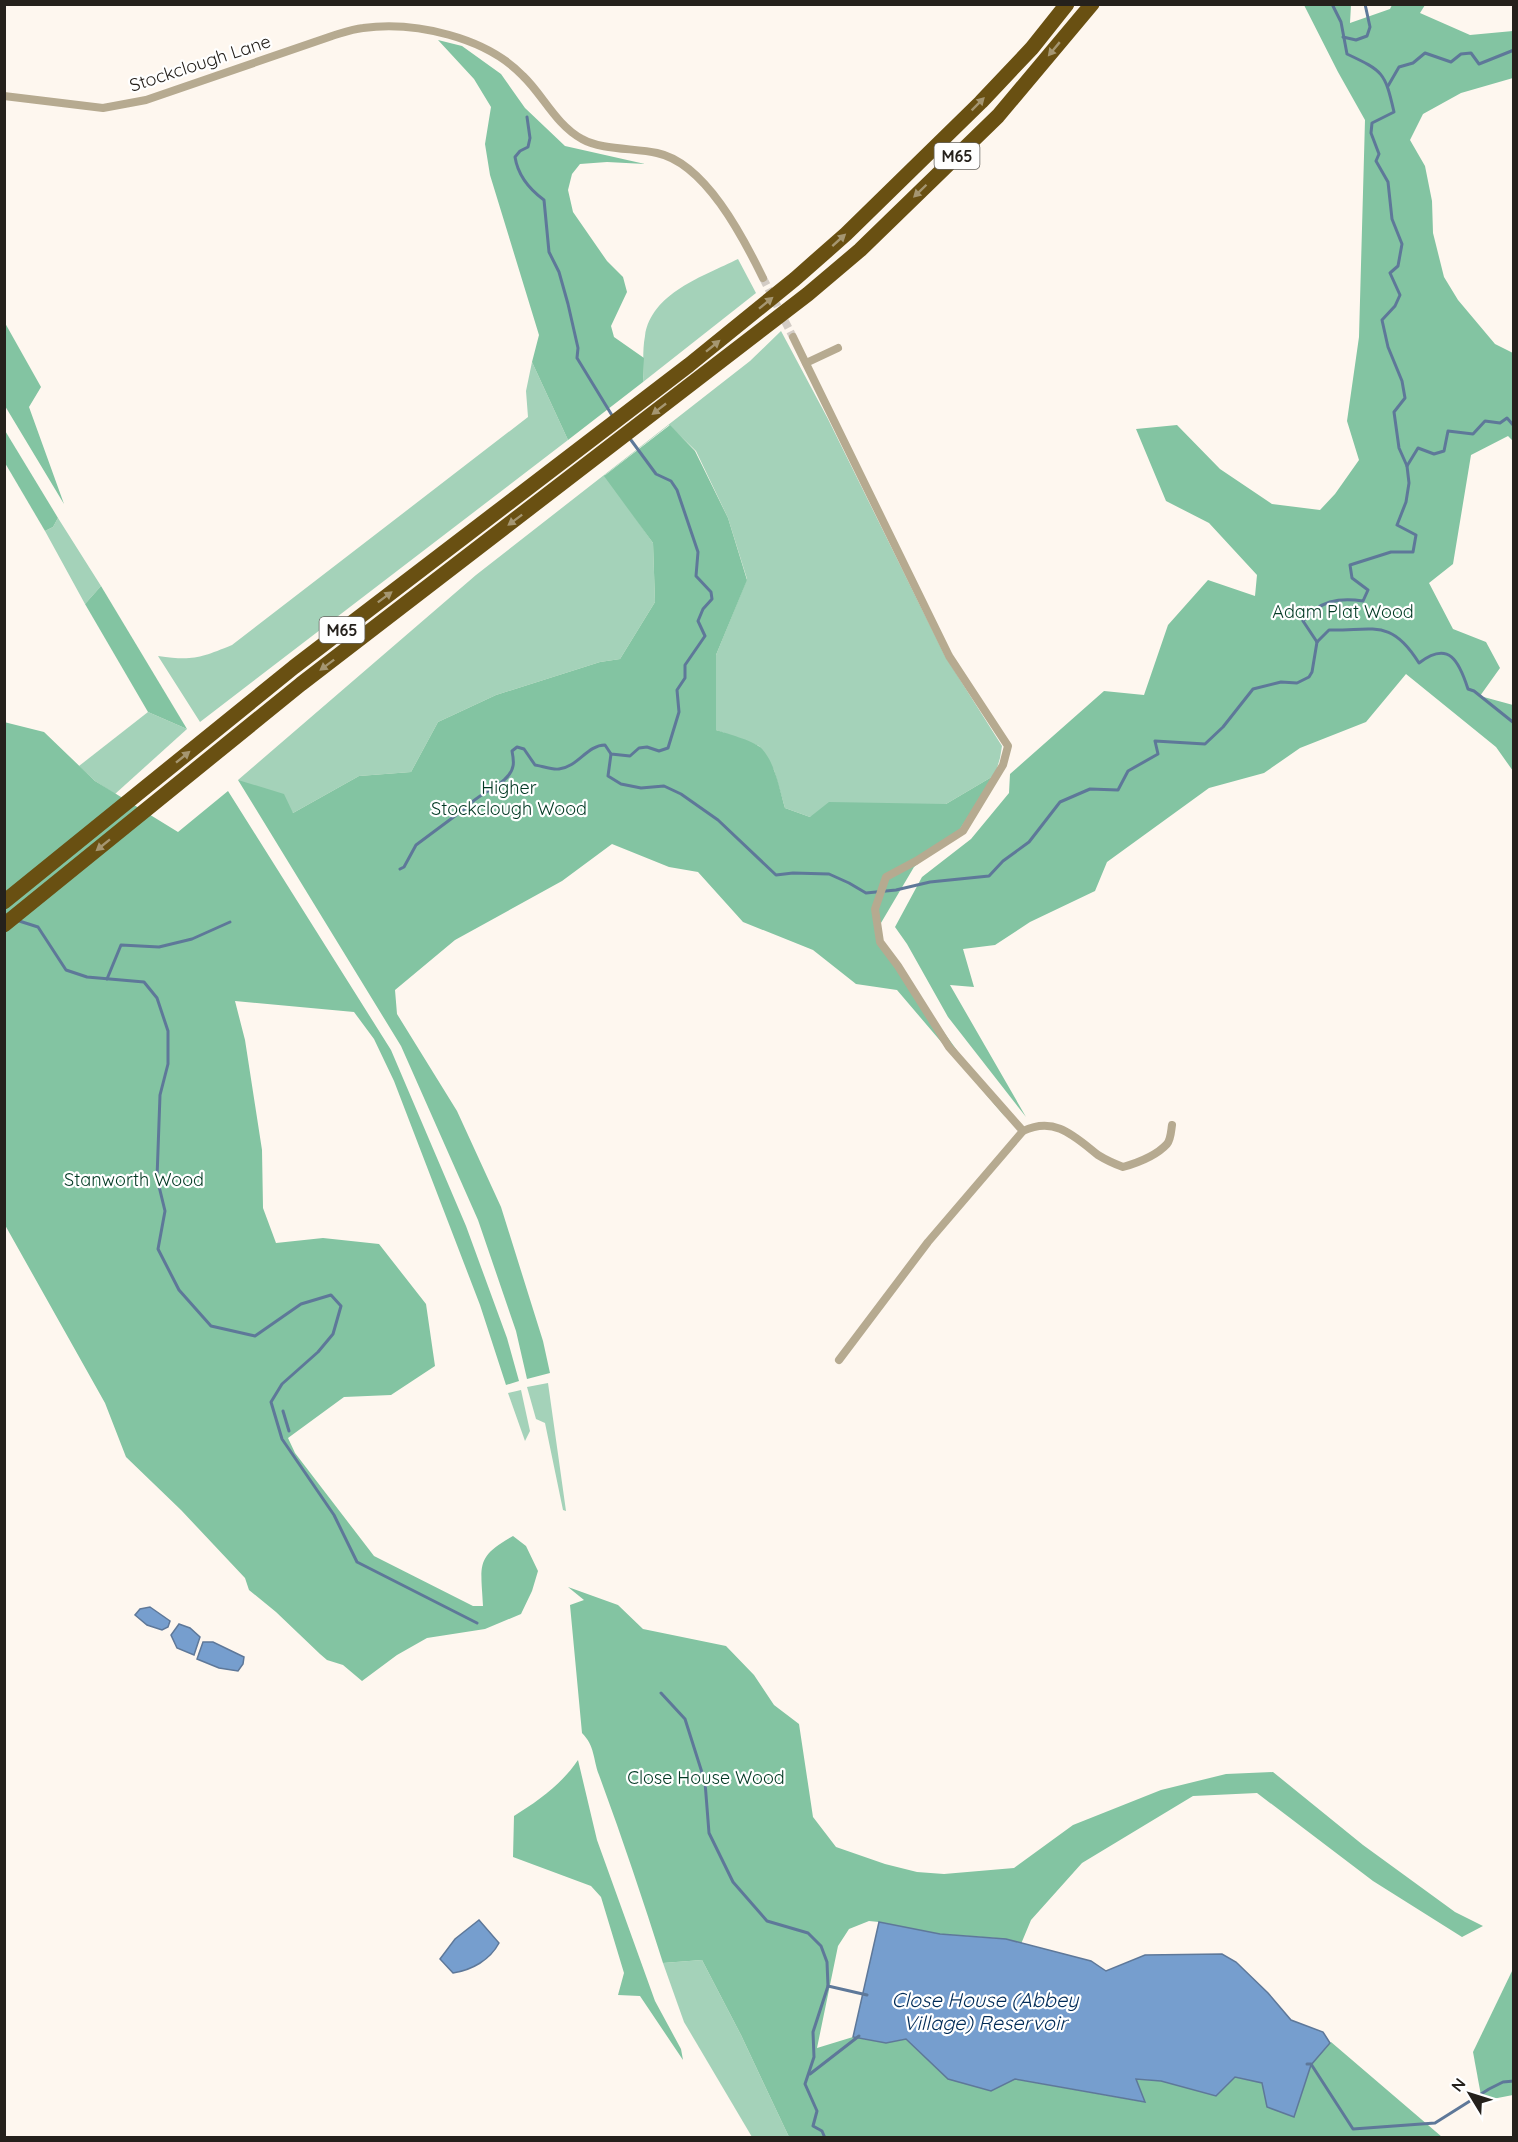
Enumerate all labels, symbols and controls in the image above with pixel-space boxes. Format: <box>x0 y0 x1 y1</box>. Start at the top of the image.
street label: Stockclough Lane <box>126 29 274 97</box>
one-way arrow <box>1048 41 1061 56</box>
one-way arrow <box>971 98 985 112</box>
road number: M65 <box>934 143 980 169</box>
one-way arrow <box>913 184 928 198</box>
one-way arrow <box>831 233 846 247</box>
one-way arrow <box>758 298 773 310</box>
one-way arrow <box>705 341 720 353</box>
one-way arrow <box>651 402 667 415</box>
one-way arrow <box>507 514 522 526</box>
one-way arrow <box>378 592 393 604</box>
park label: Adam Plat Wood <box>1272 600 1414 623</box>
road number: M65 <box>320 617 364 643</box>
one-way arrow <box>319 658 334 670</box>
one-way arrow <box>175 751 190 763</box>
park label: Higher Stockclough Wood <box>431 776 587 820</box>
one-way arrow <box>95 838 111 851</box>
park label: Stanworth Wood <box>64 1168 204 1191</box>
park label: Close House Wood <box>627 1766 785 1789</box>
water label: Close House (Abbey Village) Reservoir <box>892 1987 1080 2035</box>
north arrow <box>1440 2064 1500 2124</box>
text: N <box>1447 2074 1470 2096</box>

